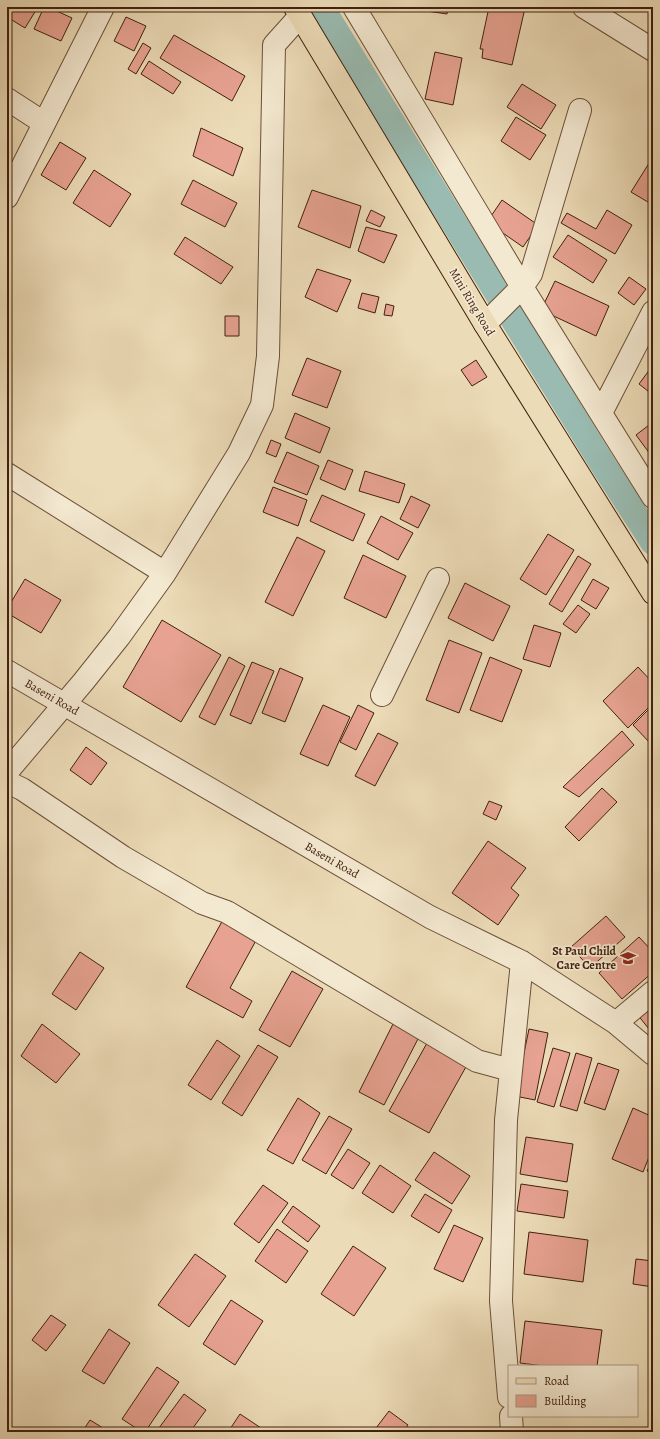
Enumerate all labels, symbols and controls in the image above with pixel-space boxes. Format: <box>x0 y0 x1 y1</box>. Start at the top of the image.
street label: Mini Ring Road <box>445 265 499 339</box>
street label: Baseni Road <box>22 675 83 719</box>
street label: Baseni Road <box>302 838 363 882</box>
place label: St Paul Child Care Centre <box>552 943 617 973</box>
school or university icon: St Paul Child Care Centre <box>619 949 637 967</box>
legend <box>508 1365 638 1417</box>
text: Road <box>544 1373 570 1389</box>
text: Building <box>544 1393 586 1409</box>

